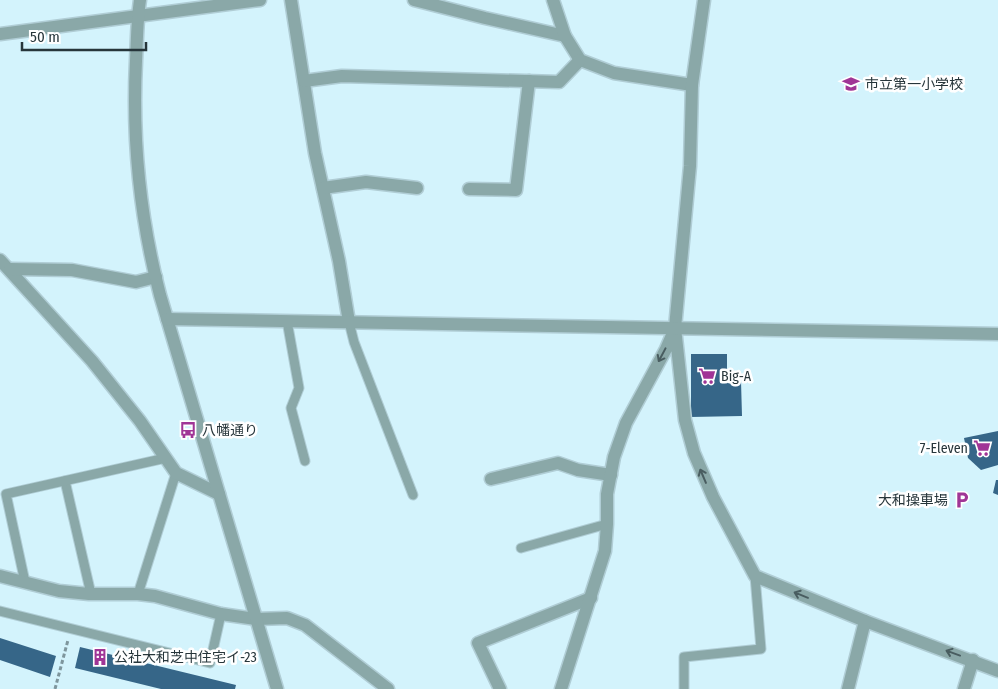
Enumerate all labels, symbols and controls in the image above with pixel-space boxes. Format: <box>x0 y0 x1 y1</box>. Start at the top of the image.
scale bar <box>22 20 146 52</box>
text: 50 m <box>30 28 60 46</box>
school or university icon: 市立第一小学校 <box>841 74 861 94</box>
place label: 市立第一小学校 <box>865 76 963 93</box>
one-way arrow <box>657 347 666 362</box>
supermarket icon: Big-A <box>697 366 717 386</box>
place label: Big-A <box>721 368 752 385</box>
bus stop icon: 八幡通り <box>178 420 198 440</box>
place label: 八幡通り <box>202 422 258 439</box>
supermarket icon: 7-Eleven <box>972 438 992 458</box>
place label: 7-Eleven <box>920 440 968 457</box>
one-way arrow <box>698 469 708 484</box>
parking icon: 大和操車場 <box>952 490 972 510</box>
place label: 大和操車場 <box>878 492 948 509</box>
one-way arrow <box>794 589 809 599</box>
building icon: 公社大和芝中住宅イ-23 <box>90 647 110 667</box>
one-way arrow <box>946 648 961 657</box>
place label: 公社大和芝中住宅イ-23 <box>114 649 257 666</box>

